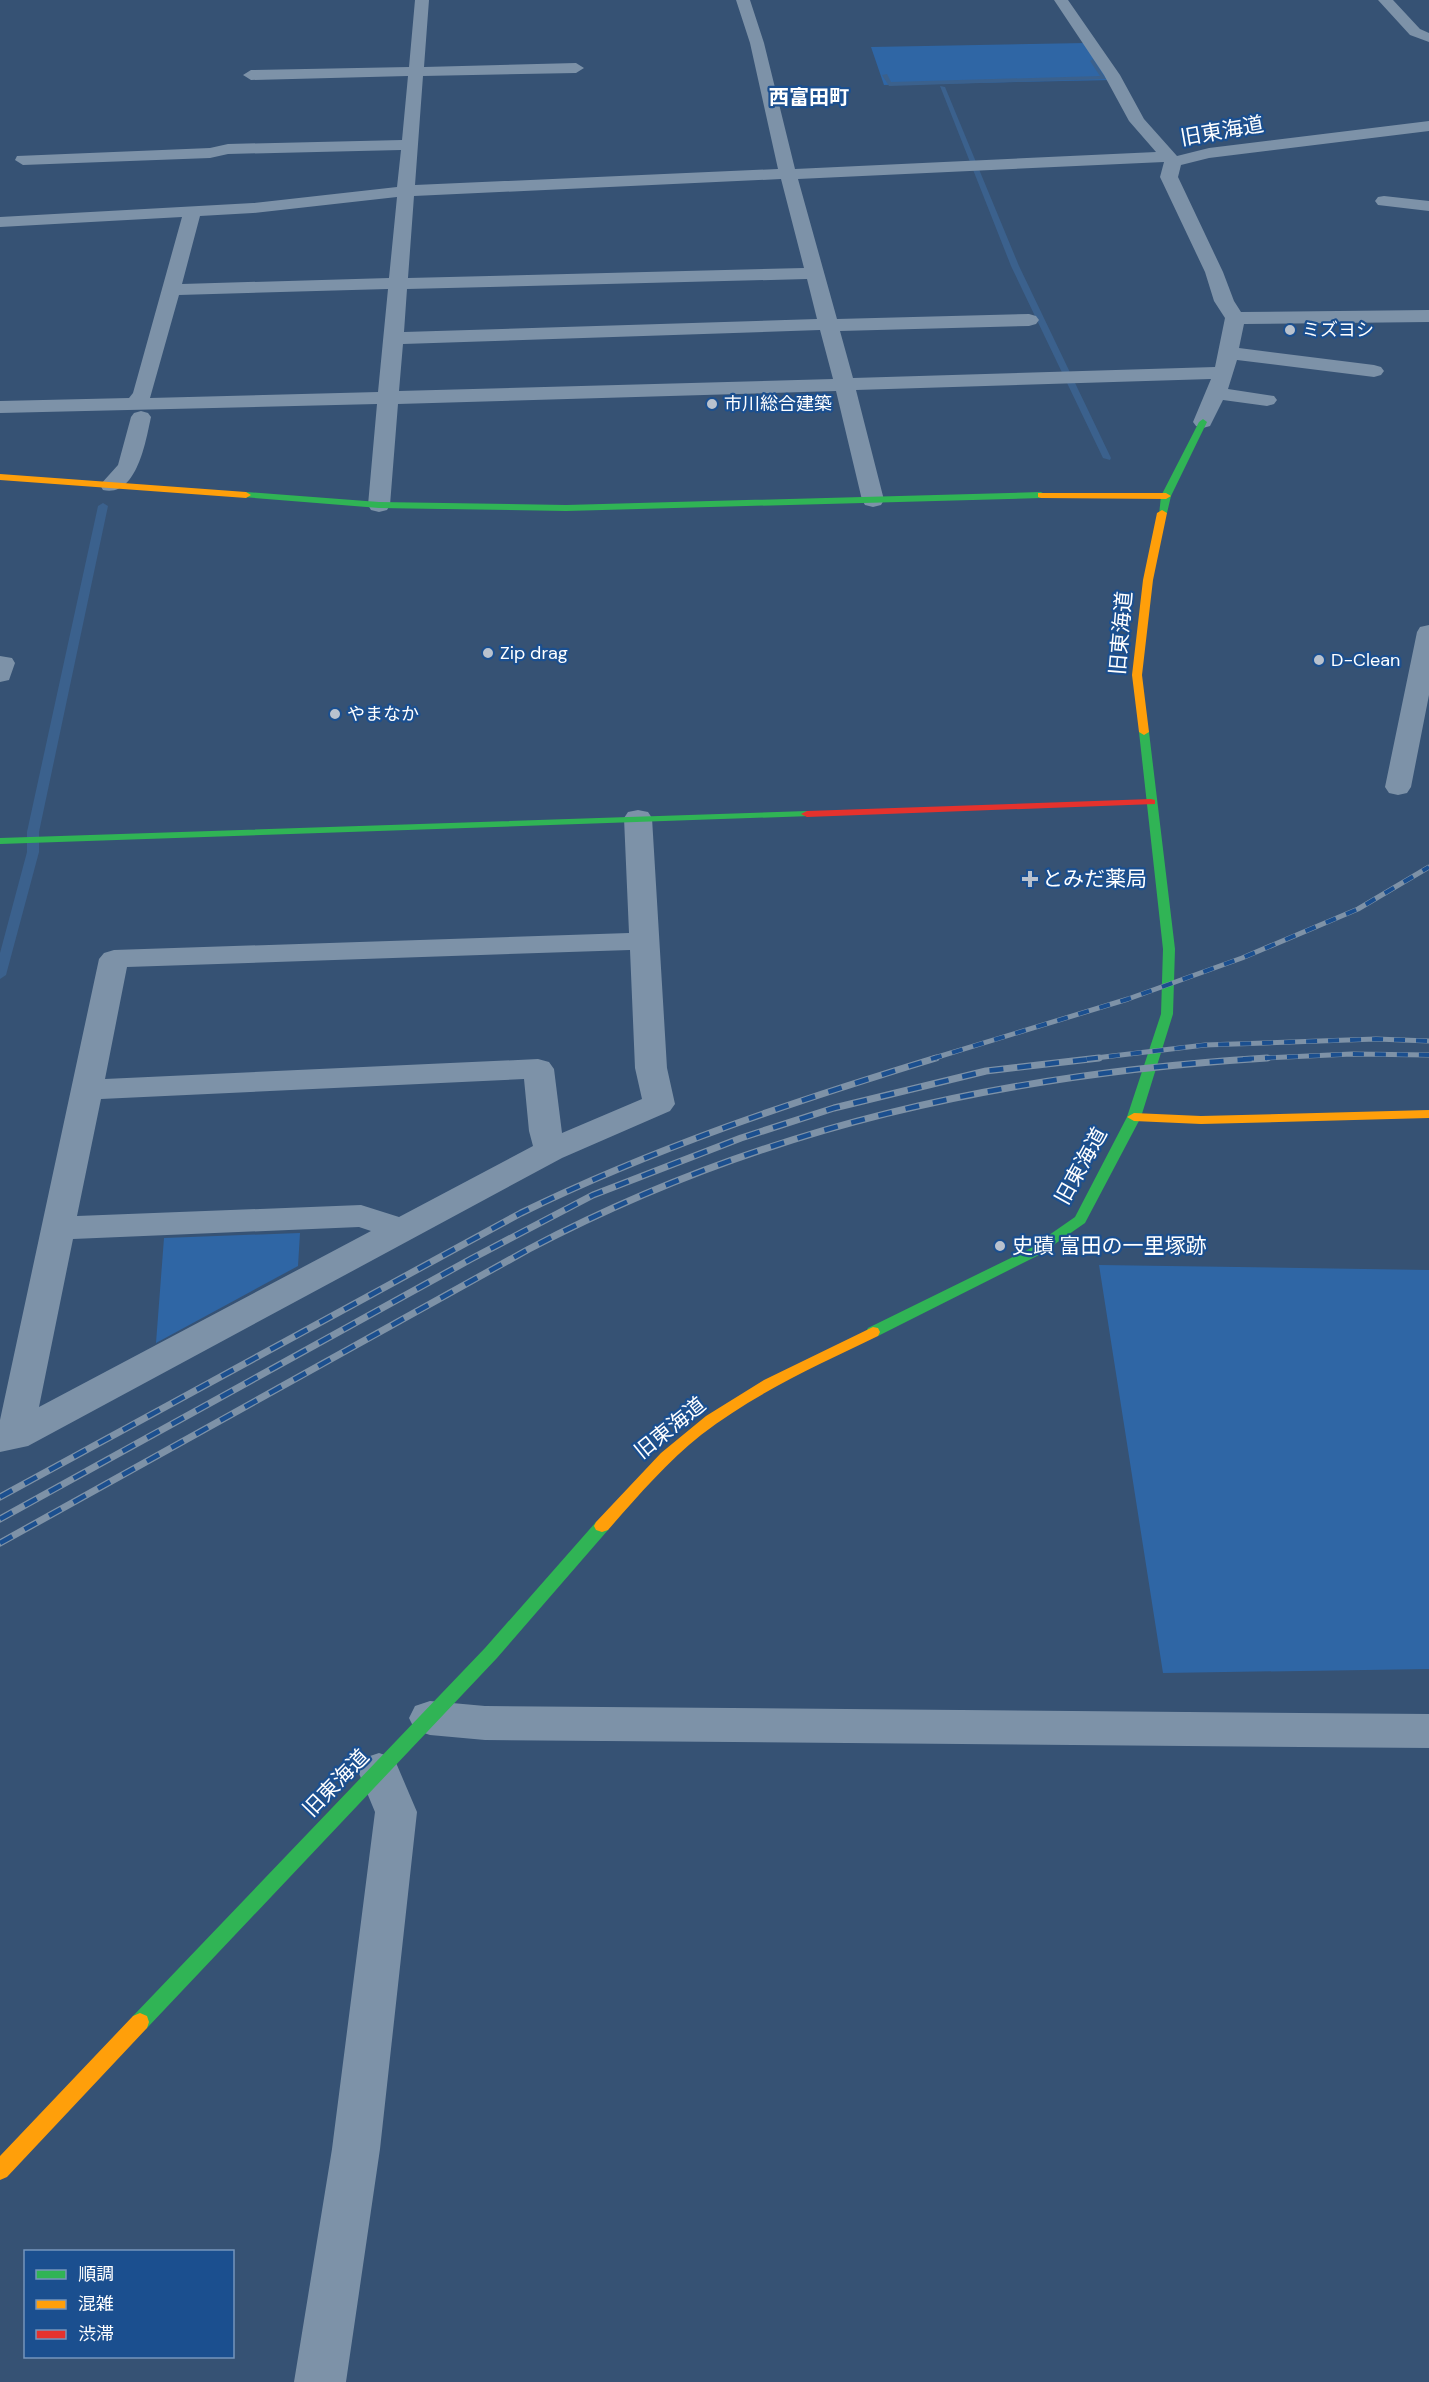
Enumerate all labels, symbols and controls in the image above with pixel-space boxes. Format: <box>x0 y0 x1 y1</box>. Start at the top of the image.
district label: 西富田町 <box>769 84 849 110</box>
street label: 旧東海道 <box>1178 110 1266 152</box>
place label: ミズヨシ <box>1302 318 1374 342</box>
marker: ミズヨシ <box>1283 323 1297 337</box>
place label: 市川総合建築 <box>724 392 832 416</box>
marker: 市川総合建築 <box>705 397 719 411</box>
street label: 旧東海道 <box>1103 590 1139 676</box>
place label: Zip drag <box>500 641 568 665</box>
marker: Zip drag <box>481 646 495 660</box>
place label: D-Clean <box>1331 648 1400 672</box>
marker: D-Clean <box>1312 653 1326 667</box>
place label: やまなか <box>347 702 419 726</box>
marker: やまなか <box>328 707 342 721</box>
place label: とみだ薬局 <box>1042 865 1147 893</box>
marker: とみだ薬局 <box>1023 872 1037 886</box>
street label: 旧東海道 <box>1048 1122 1114 1210</box>
place label: 史蹟 富田の一里塚跡 <box>1012 1232 1207 1260</box>
marker: 史蹟 富田の一里塚跡 <box>993 1239 1007 1253</box>
street label: 旧東海道 <box>629 1391 711 1465</box>
street label: 旧東海道 <box>297 1743 375 1823</box>
legend <box>24 2250 234 2358</box>
text: 順調 <box>78 2262 114 2286</box>
text: 混雑 <box>78 2292 114 2316</box>
text: 渋滞 <box>78 2322 114 2346</box>

